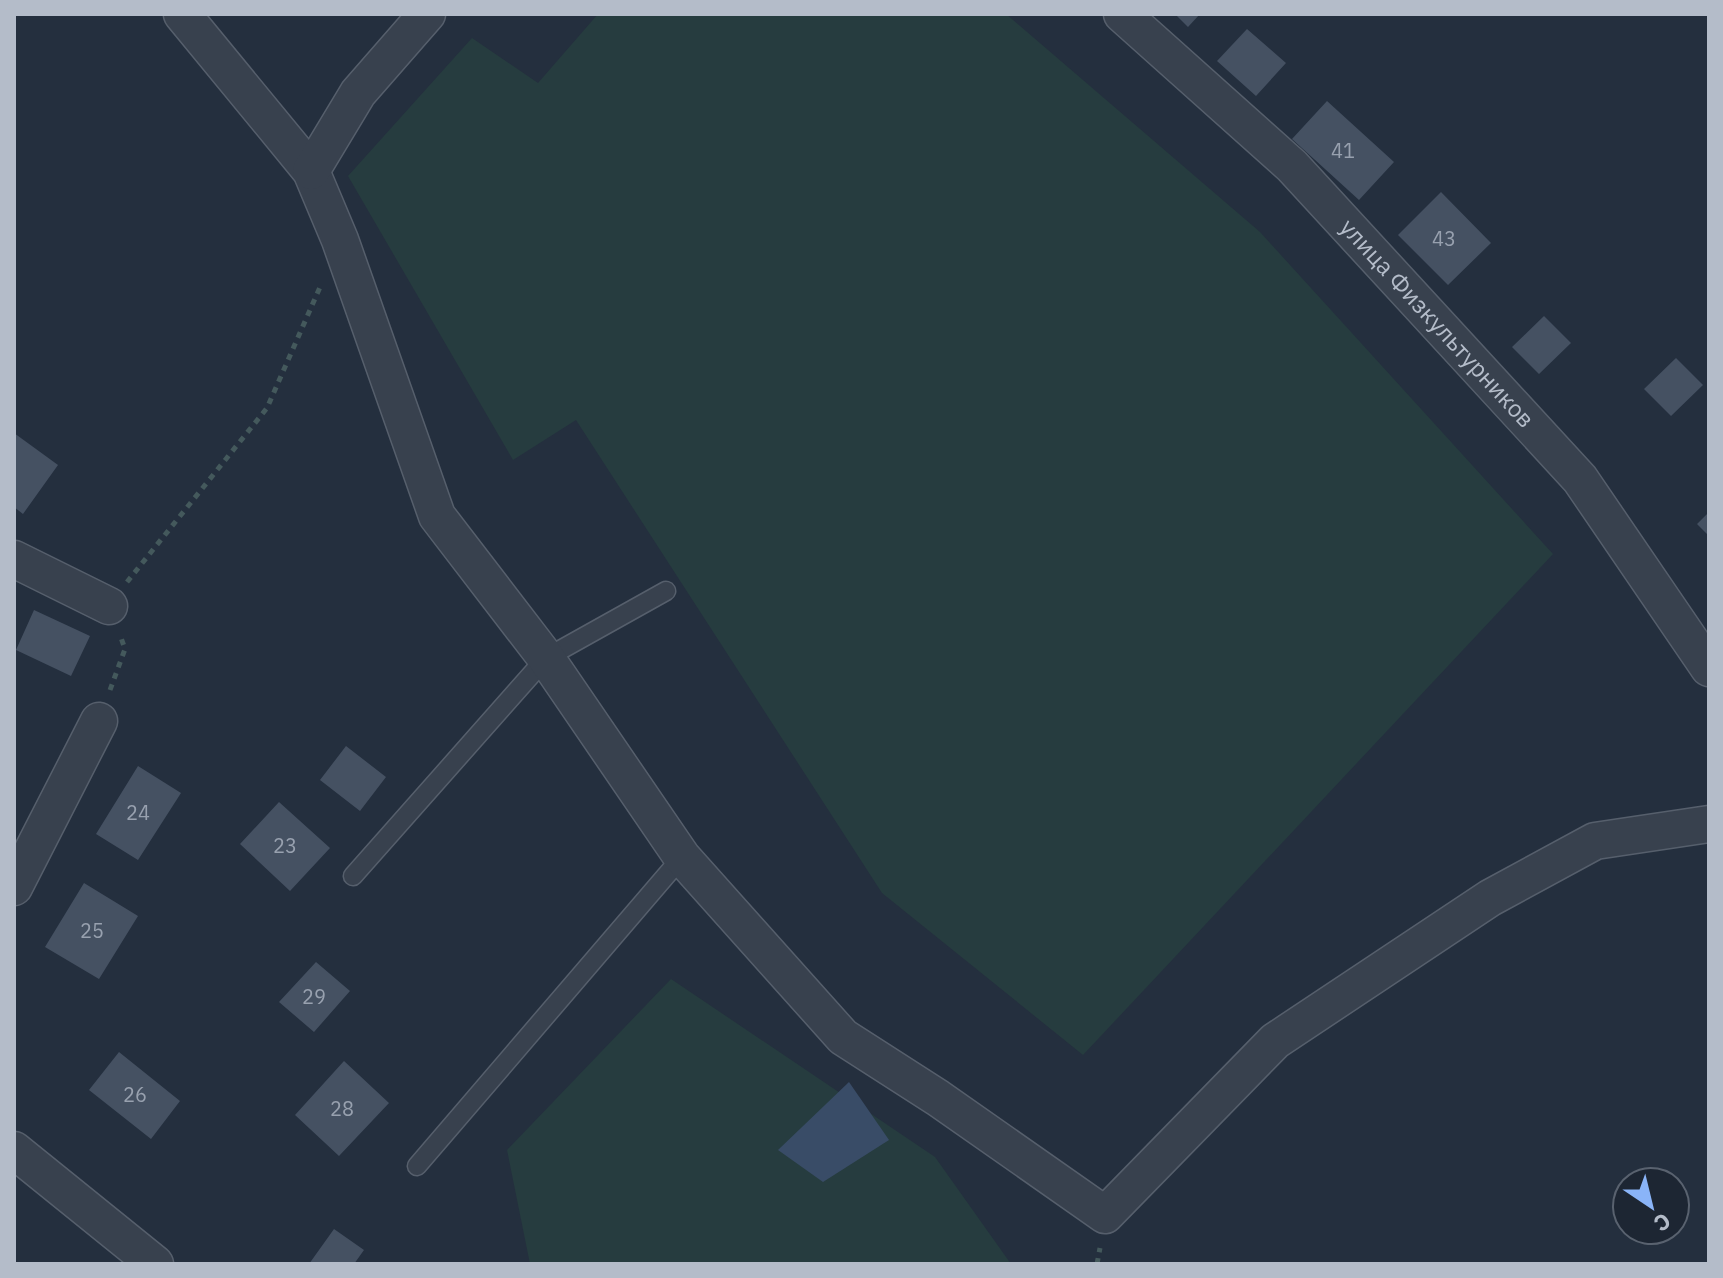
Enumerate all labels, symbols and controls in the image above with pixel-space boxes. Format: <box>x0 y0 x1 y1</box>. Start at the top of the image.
house number: 41 <box>1331 137 1355 164</box>
street label: улица Физкультурников <box>1333 211 1542 434</box>
house number: 43 <box>1432 225 1456 252</box>
house number: 24 <box>126 799 150 826</box>
house number: 23 <box>273 832 297 859</box>
house number: 25 <box>80 917 104 944</box>
house number: 29 <box>302 983 326 1010</box>
house number: 26 <box>123 1081 147 1108</box>
house number: 28 <box>330 1095 354 1122</box>
north arrow <box>1611 1166 1691 1246</box>
text: С <box>1649 1207 1677 1239</box>

